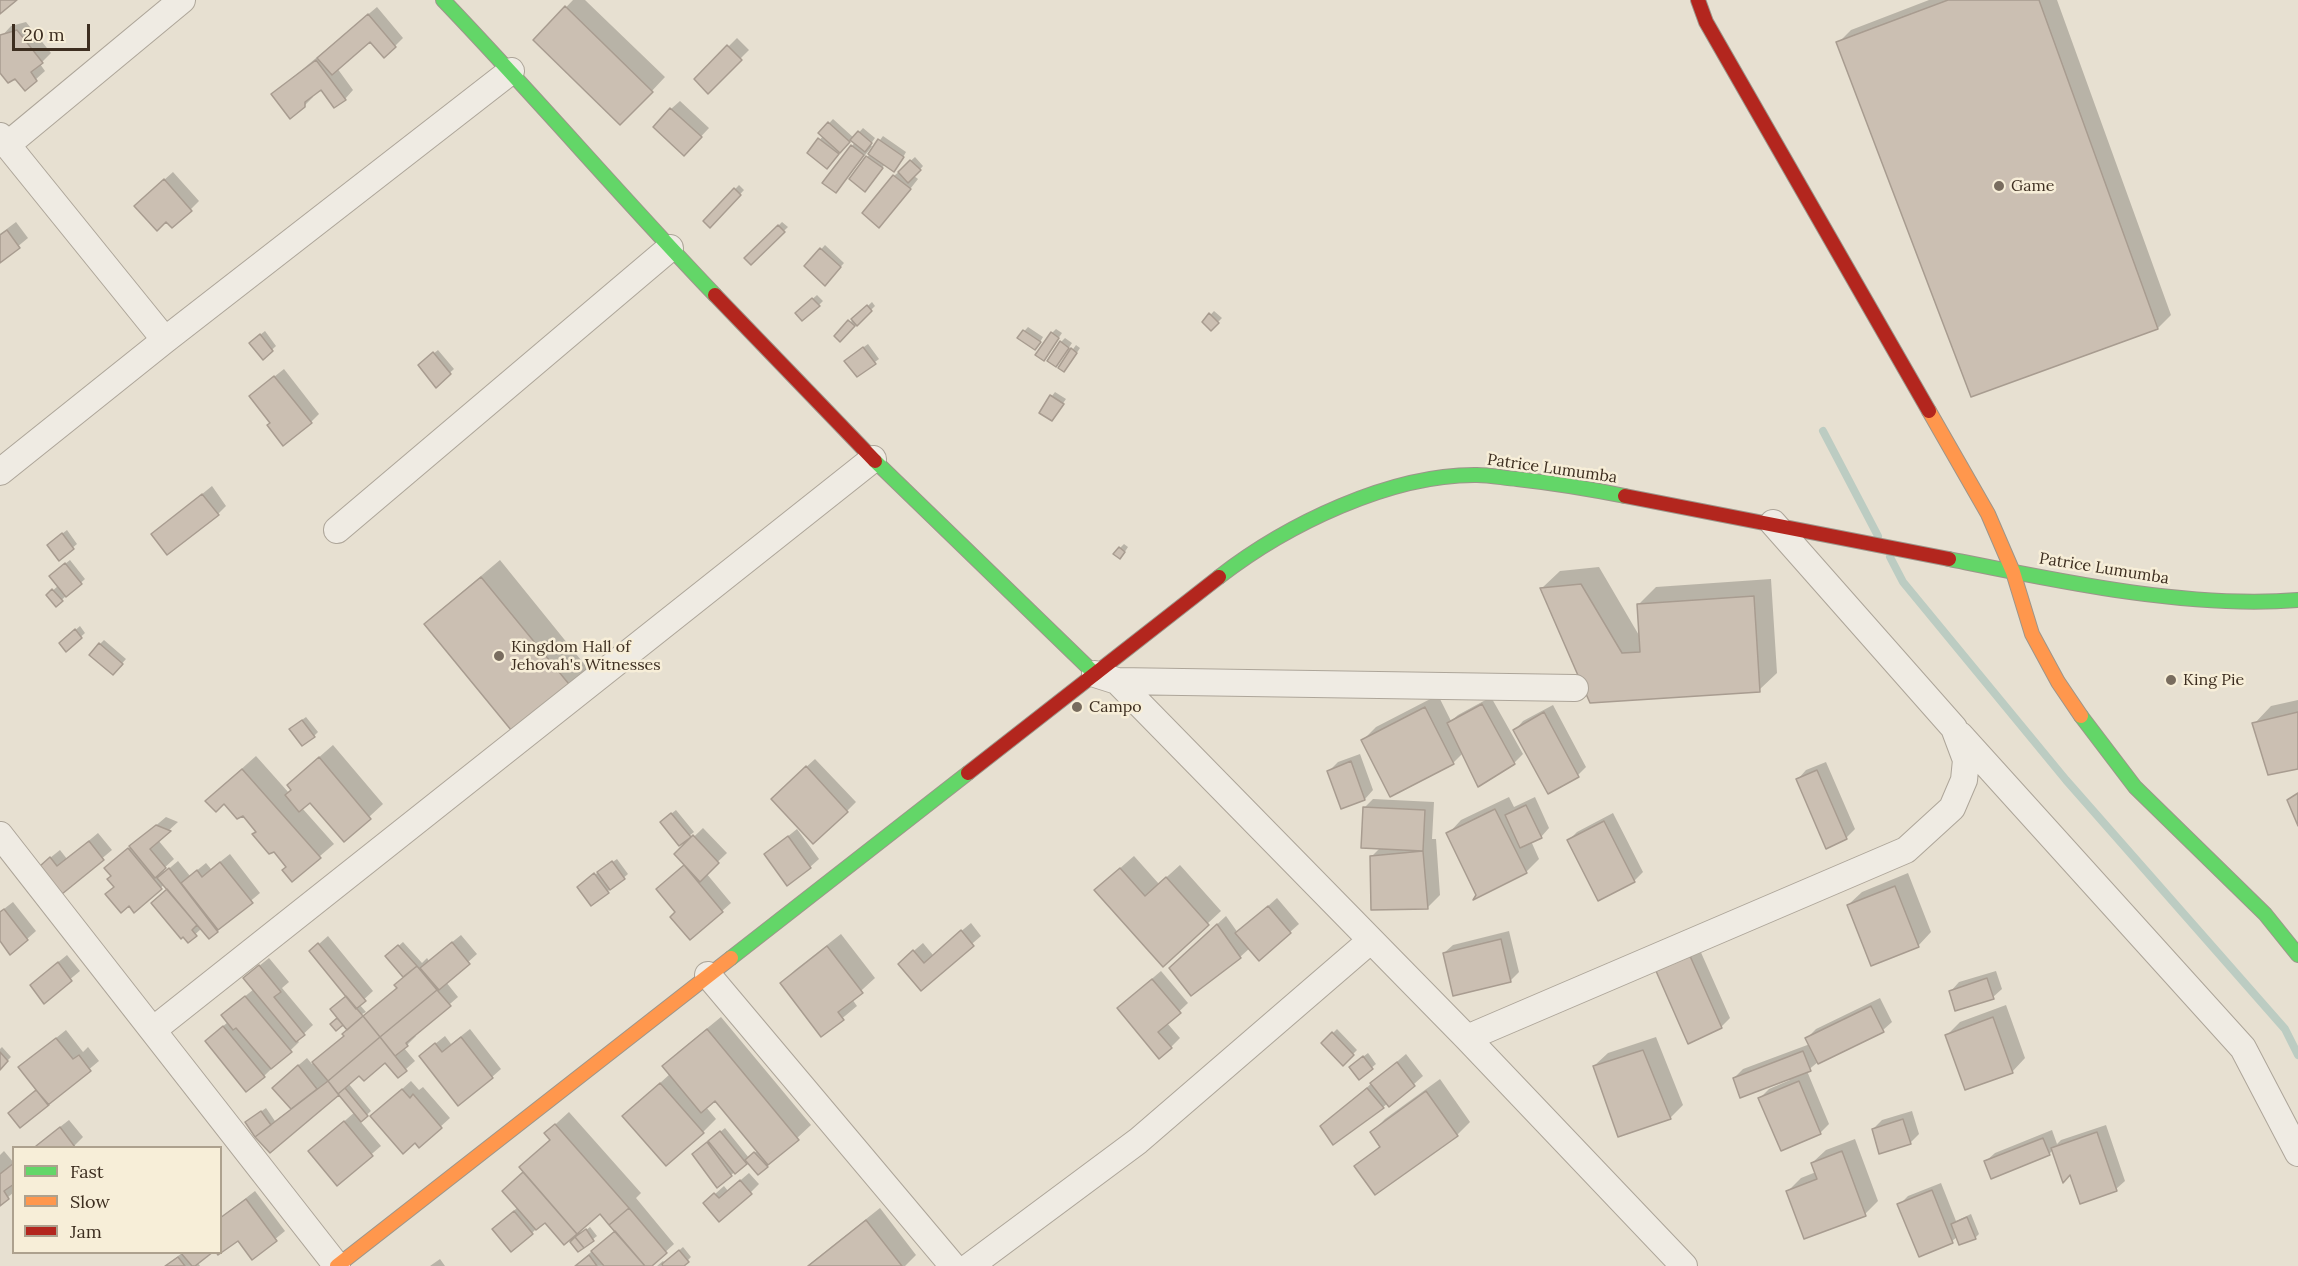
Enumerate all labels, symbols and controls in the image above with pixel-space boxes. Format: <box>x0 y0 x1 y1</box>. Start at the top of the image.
scale bar <box>15 12 93 50</box>
text: 20 m <box>23 23 65 46</box>
place label: Game <box>2011 176 2054 196</box>
marker: Game <box>1992 179 2006 193</box>
street label: Patrice Lumumba <box>1486 450 1618 488</box>
street label: Patrice Lumumba <box>2038 549 2170 589</box>
place label: Kingdom Hall of Jehovah's Witnesses <box>511 637 661 675</box>
marker: Kingdom Hall of Jehovah's Witnesses <box>492 649 506 663</box>
place label: King Pie <box>2183 670 2244 690</box>
marker: King Pie <box>2164 673 2178 687</box>
place label: Campo <box>1089 697 1142 717</box>
marker: Campo <box>1070 700 1084 714</box>
legend <box>12 1146 222 1254</box>
text: Fast <box>70 1160 104 1183</box>
text: Slow <box>70 1190 110 1213</box>
text: Jam <box>70 1220 102 1243</box>

